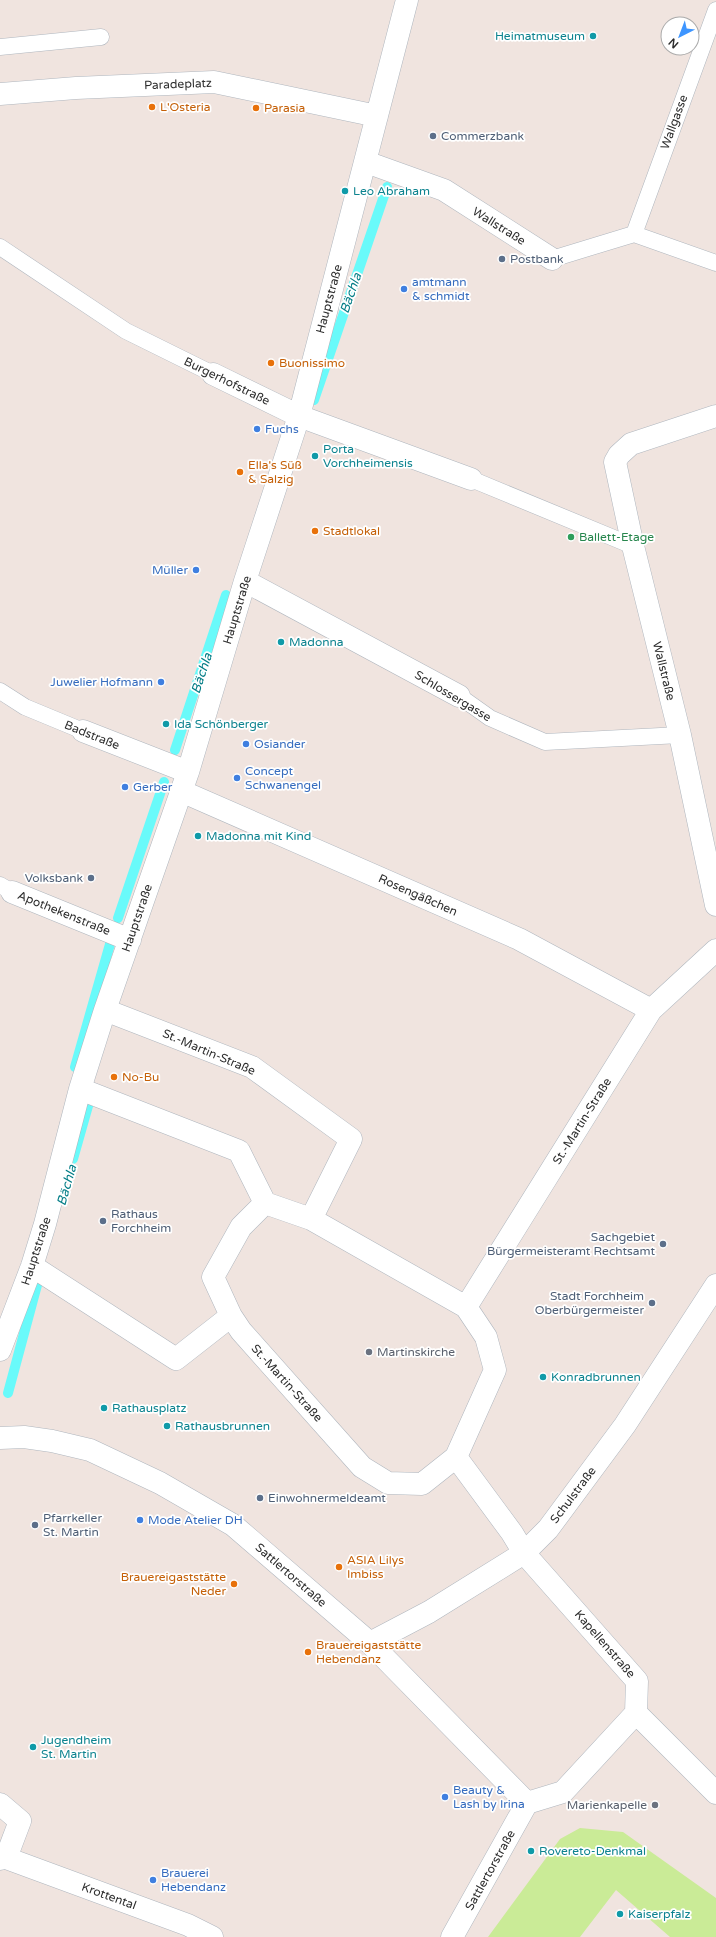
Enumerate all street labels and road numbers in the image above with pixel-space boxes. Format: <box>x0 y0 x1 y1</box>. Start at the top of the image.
street label: Paradeplatz <box>144 76 212 92</box>
street label: Wallgasse <box>658 93 690 151</box>
street label: Wallstraße <box>470 204 528 248</box>
street label: Hauptstraße <box>313 263 345 335</box>
street label: Burgerhofstraße <box>182 354 272 408</box>
street label: Hauptstraße <box>220 574 254 646</box>
street label: Wallstraße <box>650 640 678 702</box>
street label: Schlossergasse <box>412 668 494 724</box>
street label: Badstraße <box>62 718 122 752</box>
street label: Rosengäßchen <box>376 871 460 919</box>
street label: Hauptstraße <box>119 882 155 954</box>
street label: Apothekenstraße <box>16 888 113 938</box>
street label: St.-Martin-Straße <box>161 1026 258 1078</box>
street label: St.-Martin-Straße <box>550 1075 614 1167</box>
street label: Hauptstraße <box>18 1215 54 1287</box>
street label: St.-Martin-Straße <box>249 1341 326 1425</box>
street label: Schulstraße <box>547 1464 599 1526</box>
street label: Sattlertorstraße <box>253 1540 330 1610</box>
street label: Kapellenstraße <box>572 1607 638 1681</box>
street label: Sattlertorstraße <box>462 1827 518 1913</box>
street label: Krottental <box>80 1880 138 1912</box>

